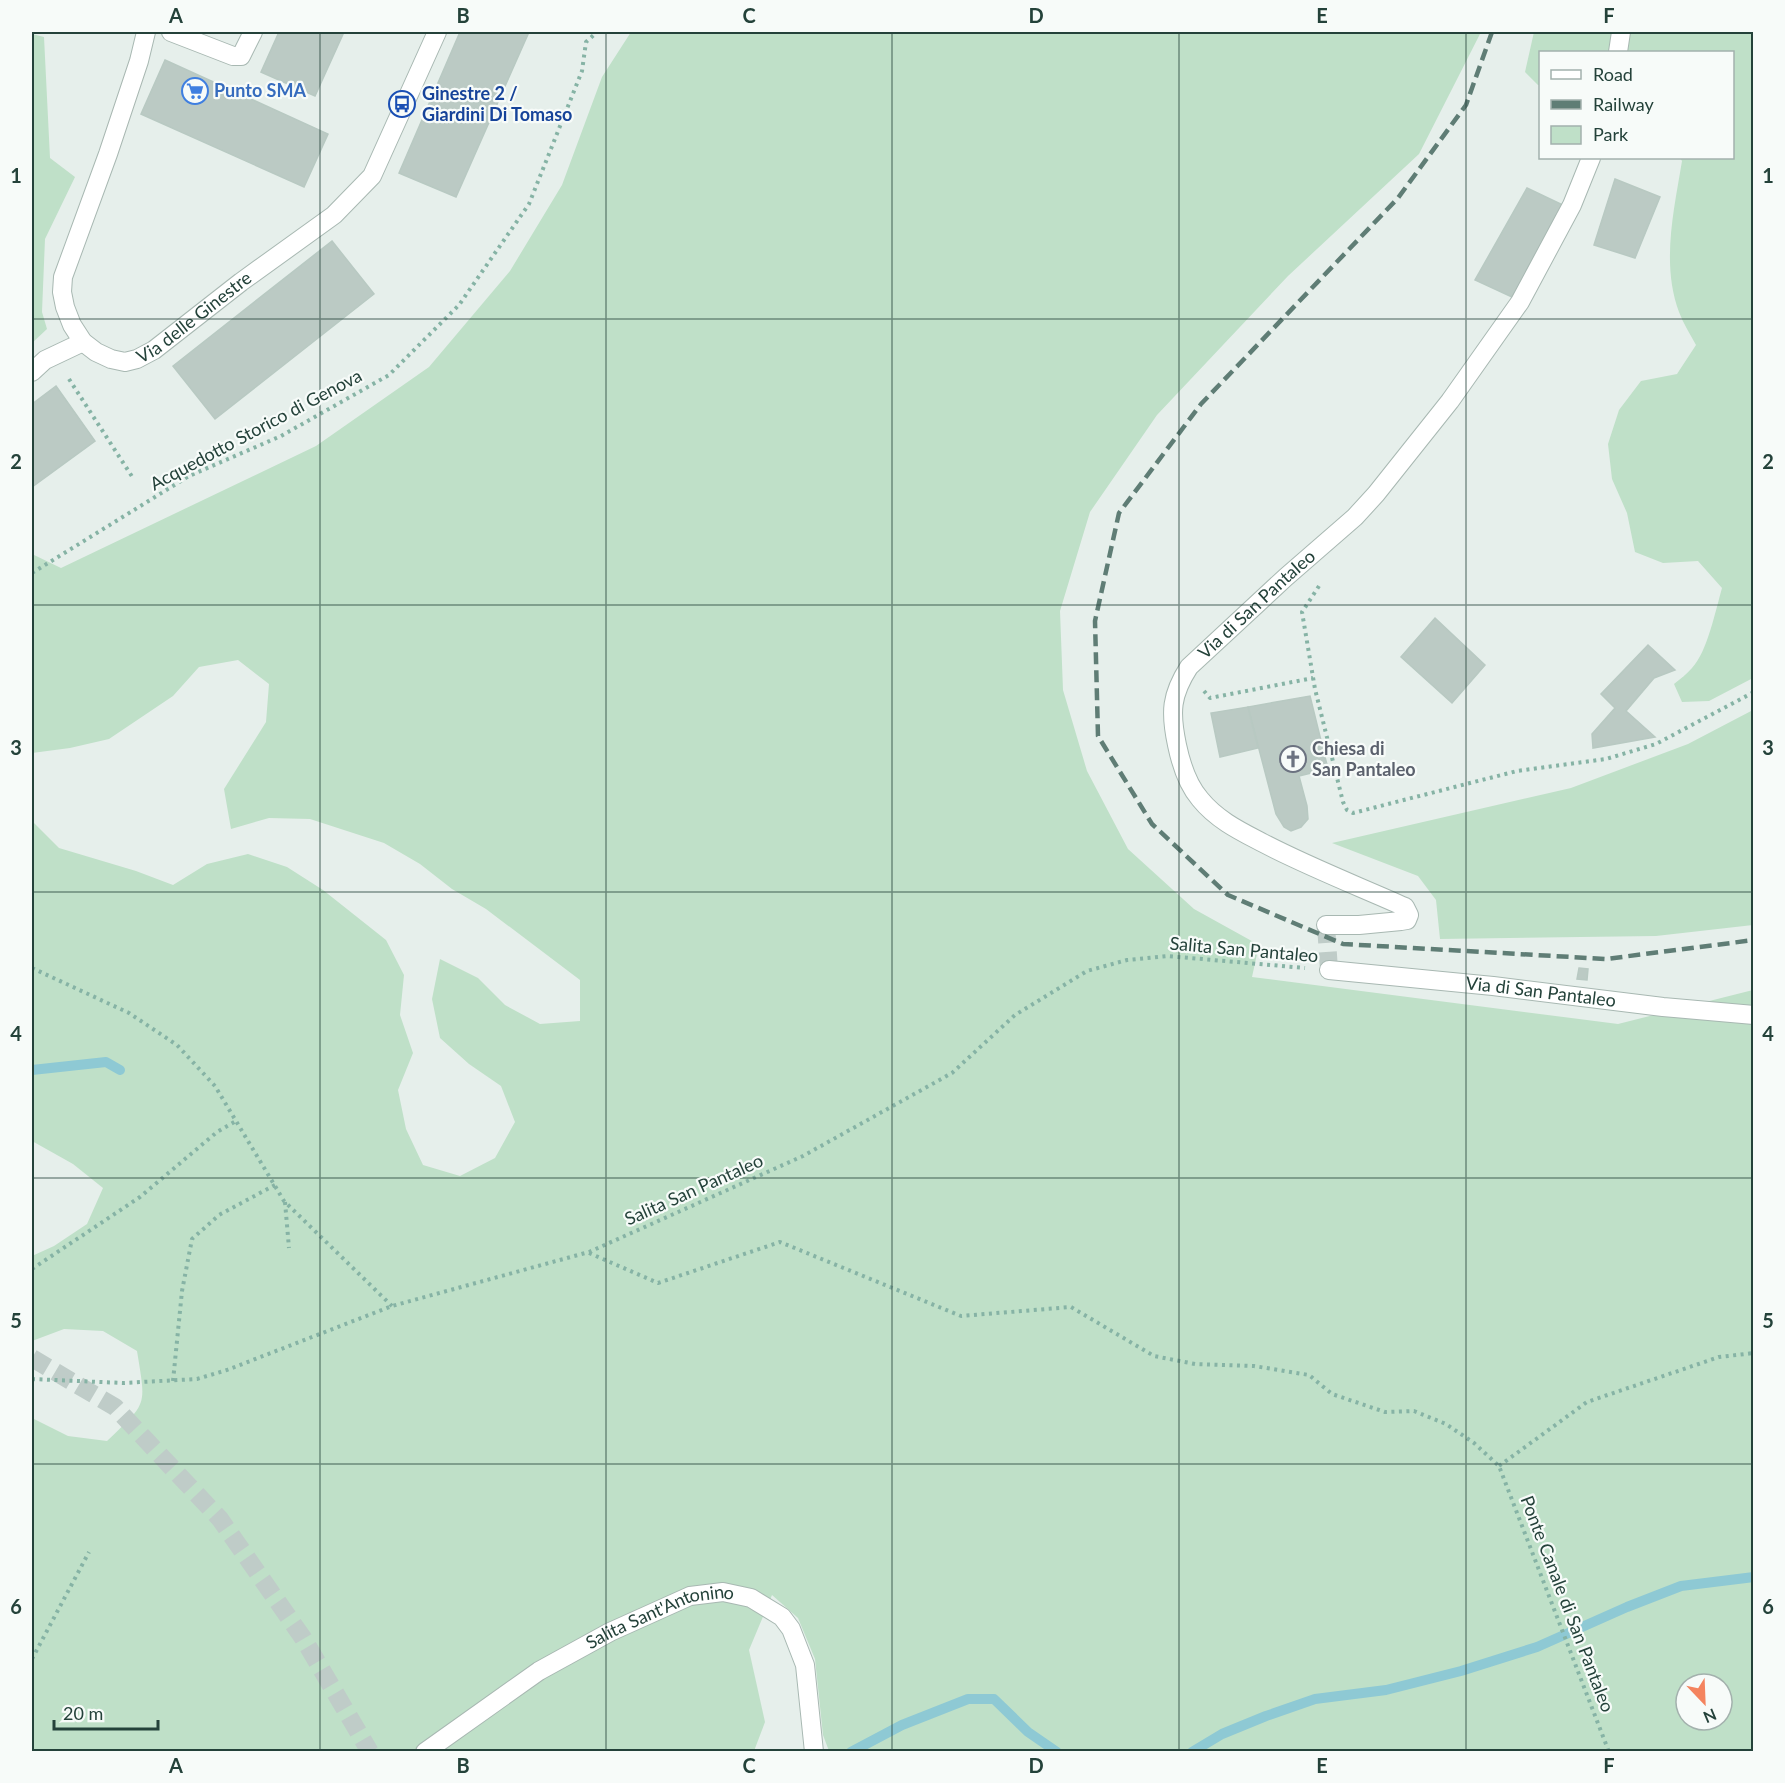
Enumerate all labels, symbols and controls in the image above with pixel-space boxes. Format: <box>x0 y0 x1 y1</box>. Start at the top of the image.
text: A <box>168 3 183 27</box>
text: B <box>456 3 470 27</box>
text: C <box>742 3 756 27</box>
text: D <box>1028 3 1044 27</box>
text: E <box>1316 3 1328 27</box>
text: F <box>1603 3 1615 27</box>
legend <box>1539 51 1734 159</box>
text: Road <box>1593 63 1633 85</box>
supermarket icon: Punto SMA <box>180 76 210 106</box>
place label: Punto SMA <box>214 79 307 101</box>
place label: Ginestre 2 / Giardini Di Tomaso <box>422 82 572 125</box>
bus stop icon: Ginestre 2 / Giardini Di Tomaso <box>387 89 417 119</box>
text: Railway <box>1593 93 1654 115</box>
text: Park <box>1593 123 1629 145</box>
text: 1 <box>10 163 22 187</box>
text: 1 <box>1762 163 1774 187</box>
street label: Via delle Ginestre <box>132 266 255 367</box>
street label: Acquedotto Storico di Genova <box>146 364 365 494</box>
text: 2 <box>10 449 22 473</box>
text: 2 <box>1762 449 1774 473</box>
street label: Via di San Pantaleo <box>1193 545 1319 663</box>
text: 3 <box>10 735 22 759</box>
text: 3 <box>1762 735 1774 759</box>
place label: Chiesa di San Pantaleo <box>1312 737 1416 780</box>
church icon: Chiesa di San Pantaleo <box>1278 744 1308 774</box>
street label: Salita San Pantaleo <box>1169 932 1319 966</box>
street label: Via di San Pantaleo <box>1465 971 1617 1011</box>
text: 4 <box>10 1021 22 1045</box>
text: 4 <box>1762 1021 1774 1045</box>
street label: Salita San Pantaleo <box>621 1149 766 1229</box>
text: 5 <box>10 1308 22 1332</box>
text: 5 <box>1762 1308 1774 1332</box>
street label: Ponte Canale di San Pantaleo <box>1516 1492 1619 1715</box>
street label: Salita Sant'Antonino <box>581 1580 737 1653</box>
text: 6 <box>10 1594 22 1618</box>
text: 6 <box>1762 1594 1774 1618</box>
north arrow <box>1674 1672 1734 1732</box>
scale bar <box>54 1693 158 1731</box>
text: 20 m <box>63 1702 103 1724</box>
text: N <box>1701 1705 1719 1727</box>
text: A <box>168 1753 183 1777</box>
text: B <box>456 1753 470 1777</box>
text: C <box>742 1753 756 1777</box>
text: D <box>1028 1753 1044 1777</box>
text: E <box>1316 1753 1328 1777</box>
text: F <box>1603 1753 1615 1777</box>

